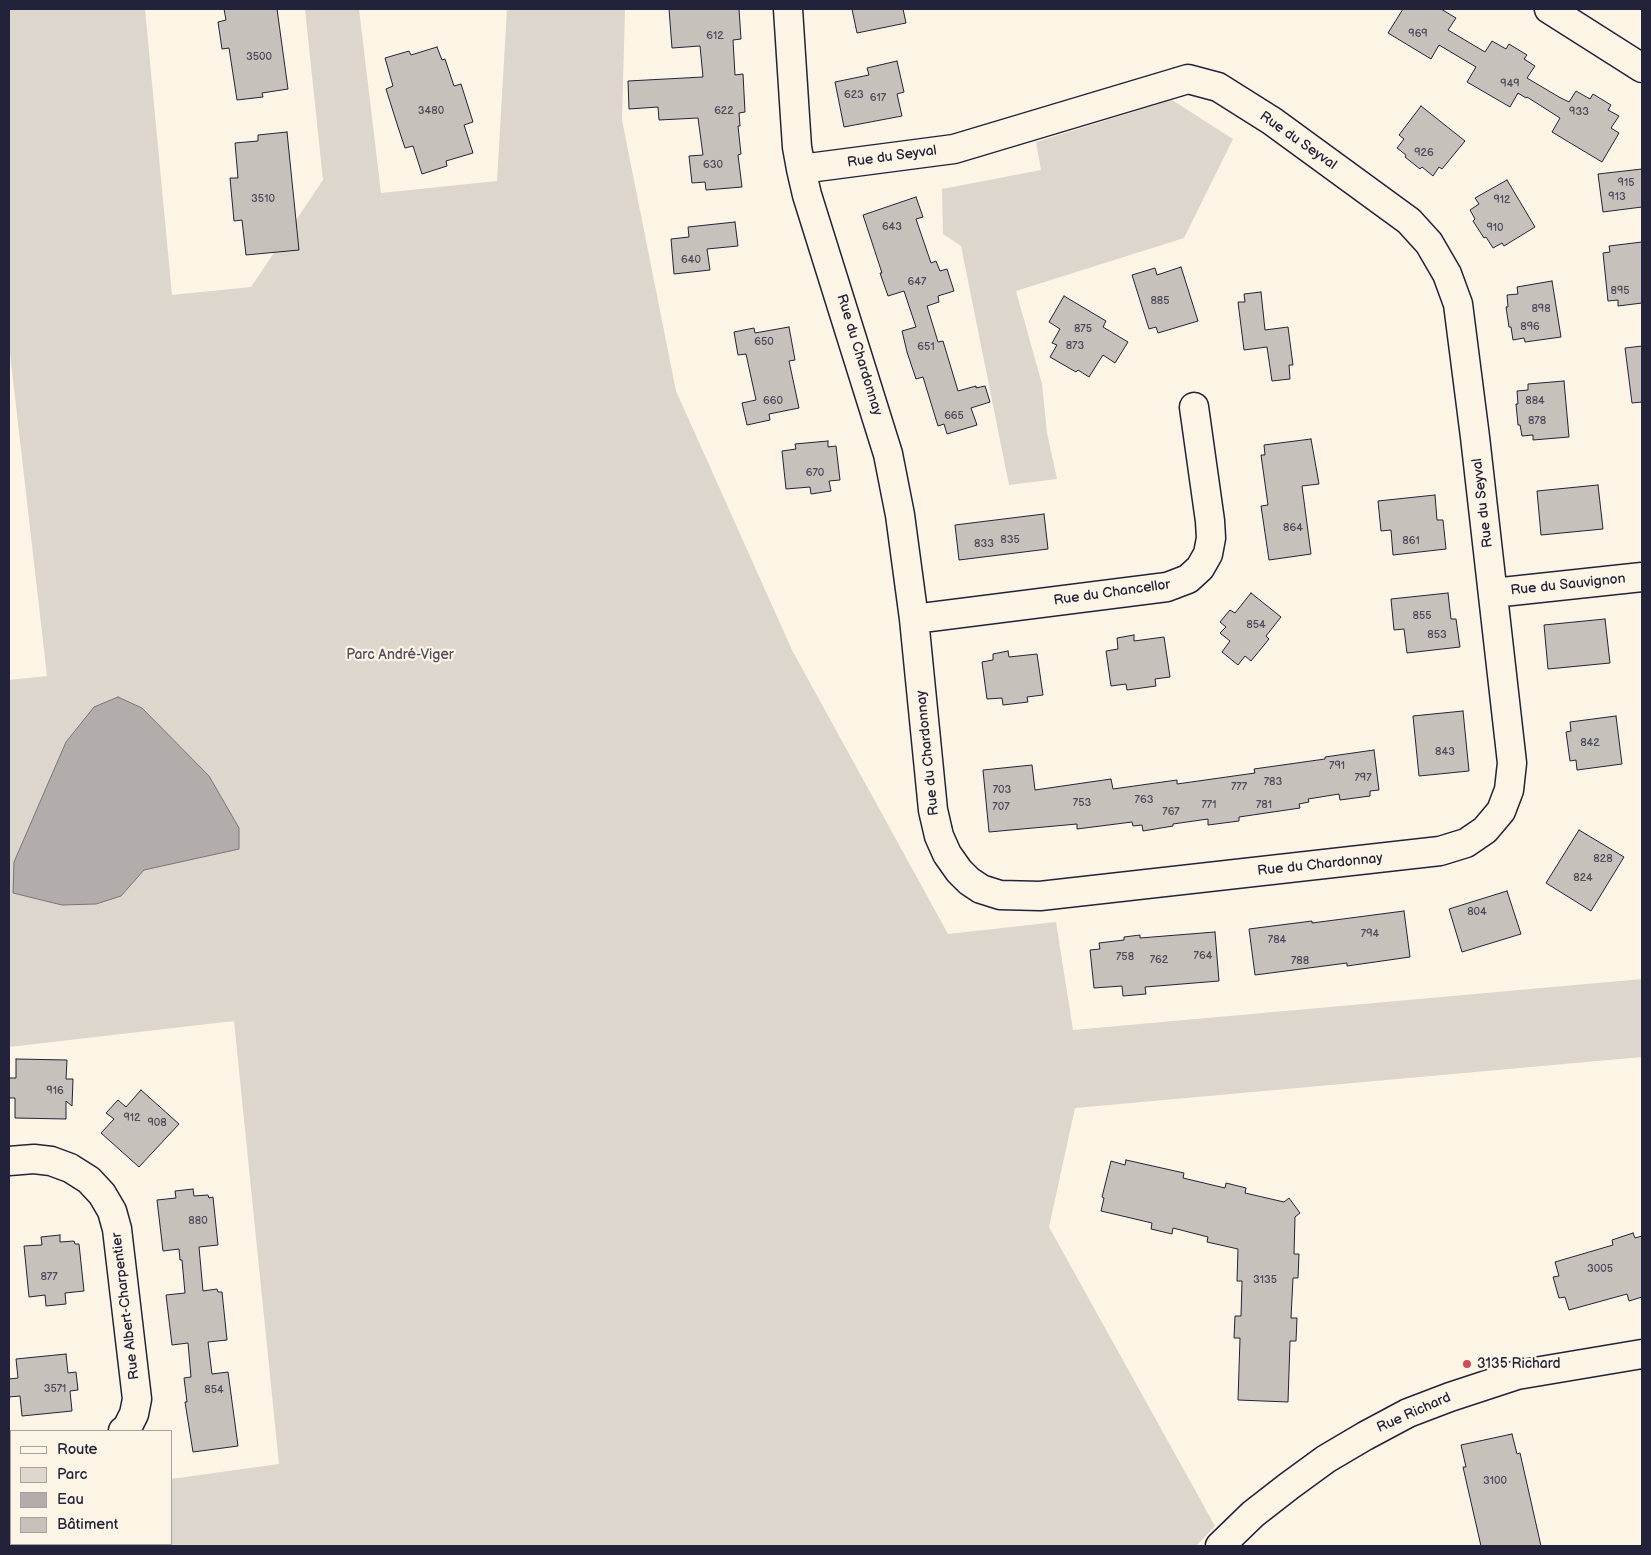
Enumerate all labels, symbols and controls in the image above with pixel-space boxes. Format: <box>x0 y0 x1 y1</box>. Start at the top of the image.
house number: 969 <box>1408 27 1428 41</box>
house number: 612 <box>706 29 724 43</box>
house number: 3500 <box>246 50 272 64</box>
house number: 949 <box>1500 77 1520 91</box>
house number: 623 <box>844 88 864 102</box>
house number: 617 <box>870 91 886 105</box>
house number: 3480 <box>418 104 444 118</box>
house number: 622 <box>714 104 734 118</box>
house number: 933 <box>1569 105 1589 119</box>
street label: Rue du Seyval <box>1256 108 1340 174</box>
street label: Rue du Seyval <box>846 142 938 172</box>
house number: 926 <box>1414 146 1434 160</box>
house number: 630 <box>703 158 723 172</box>
house number: 915 <box>1618 176 1634 190</box>
house number: 913 <box>1608 190 1626 204</box>
house number: 3510 <box>251 192 275 206</box>
house number: 912 <box>1493 193 1511 207</box>
house number: 643 <box>882 220 902 234</box>
house number: 910 <box>1486 221 1504 235</box>
house number: 640 <box>681 253 701 267</box>
house number: 647 <box>908 275 926 289</box>
house number: 895 <box>1610 284 1630 298</box>
street label: Rue du Chardonnay <box>833 292 885 418</box>
house number: 885 <box>1150 294 1170 308</box>
house number: 898 <box>1531 302 1551 316</box>
house number: 896 <box>1520 320 1540 334</box>
house number: 875 <box>1074 322 1092 336</box>
house number: 650 <box>754 335 774 349</box>
house number: 873 <box>1066 339 1084 353</box>
house number: 651 <box>917 340 935 354</box>
house number: 660 <box>763 394 783 408</box>
house number: 884 <box>1525 394 1545 408</box>
house number: 665 <box>944 409 964 423</box>
house number: 878 <box>1528 414 1546 428</box>
street label: Rue du Seyval <box>1469 457 1497 549</box>
house number: 670 <box>806 466 824 480</box>
house number: 864 <box>1283 521 1303 535</box>
house number: 835 <box>1000 533 1020 547</box>
house number: 861 <box>1402 534 1420 548</box>
house number: 833 <box>974 537 994 551</box>
street label: Rue du Sauvignon <box>1510 571 1626 599</box>
street label: Rue du Chancellor <box>1052 576 1172 610</box>
house number: 855 <box>1412 609 1432 623</box>
house number: 854 <box>1246 618 1266 632</box>
house number: 853 <box>1427 628 1447 642</box>
park label: Parc André-Viger <box>346 647 454 663</box>
street label: Rue du Chardonnay <box>913 690 943 816</box>
house number: 842 <box>1580 736 1600 750</box>
house number: 843 <box>1435 745 1455 759</box>
house number: 791 <box>1329 759 1345 773</box>
house number: 797 <box>1354 771 1372 785</box>
house number: 783 <box>1264 775 1282 789</box>
house number: 777 <box>1231 780 1247 794</box>
house number: 703 <box>993 783 1011 797</box>
house number: 763 <box>1135 793 1153 807</box>
house number: 753 <box>1073 796 1091 810</box>
house number: 771 <box>1201 798 1217 812</box>
house number: 781 <box>1256 798 1272 812</box>
house number: 707 <box>992 800 1010 814</box>
house number: 767 <box>1162 805 1180 819</box>
street label: Rue du Chardonnay <box>1257 850 1383 880</box>
house number: 828 <box>1593 852 1613 866</box>
house number: 824 <box>1573 871 1593 885</box>
house number: 804 <box>1467 905 1487 919</box>
house number: 794 <box>1361 927 1379 941</box>
house number: 784 <box>1268 933 1286 947</box>
house number: 764 <box>1194 949 1212 963</box>
house number: 758 <box>1116 950 1134 964</box>
house number: 762 <box>1150 953 1168 967</box>
house number: 788 <box>1291 954 1309 968</box>
house number: 916 <box>46 1084 64 1098</box>
house number: 912 <box>123 1111 141 1125</box>
house number: 908 <box>147 1116 167 1130</box>
house number: 880 <box>188 1214 208 1228</box>
street label: Rue Albert-Charpentier <box>109 1231 143 1381</box>
house number: 3005 <box>1587 1262 1613 1276</box>
house number: 877 <box>40 1270 58 1284</box>
house number: 3135 <box>1253 1273 1277 1287</box>
place label: 3135 Richard <box>1477 1356 1561 1372</box>
marker: 3135 Richard <box>1461 1358 1473 1370</box>
house number: 3571 <box>44 1382 66 1396</box>
house number: 854 <box>204 1383 224 1397</box>
street label: Rue Richard <box>1375 1389 1453 1437</box>
legend <box>10 1430 172 1545</box>
text: Route <box>57 1440 97 1459</box>
text: Parc <box>57 1465 87 1484</box>
house number: 3100 <box>1483 1474 1507 1488</box>
text: Eau <box>57 1490 84 1509</box>
text: Bâtiment <box>57 1515 118 1534</box>

